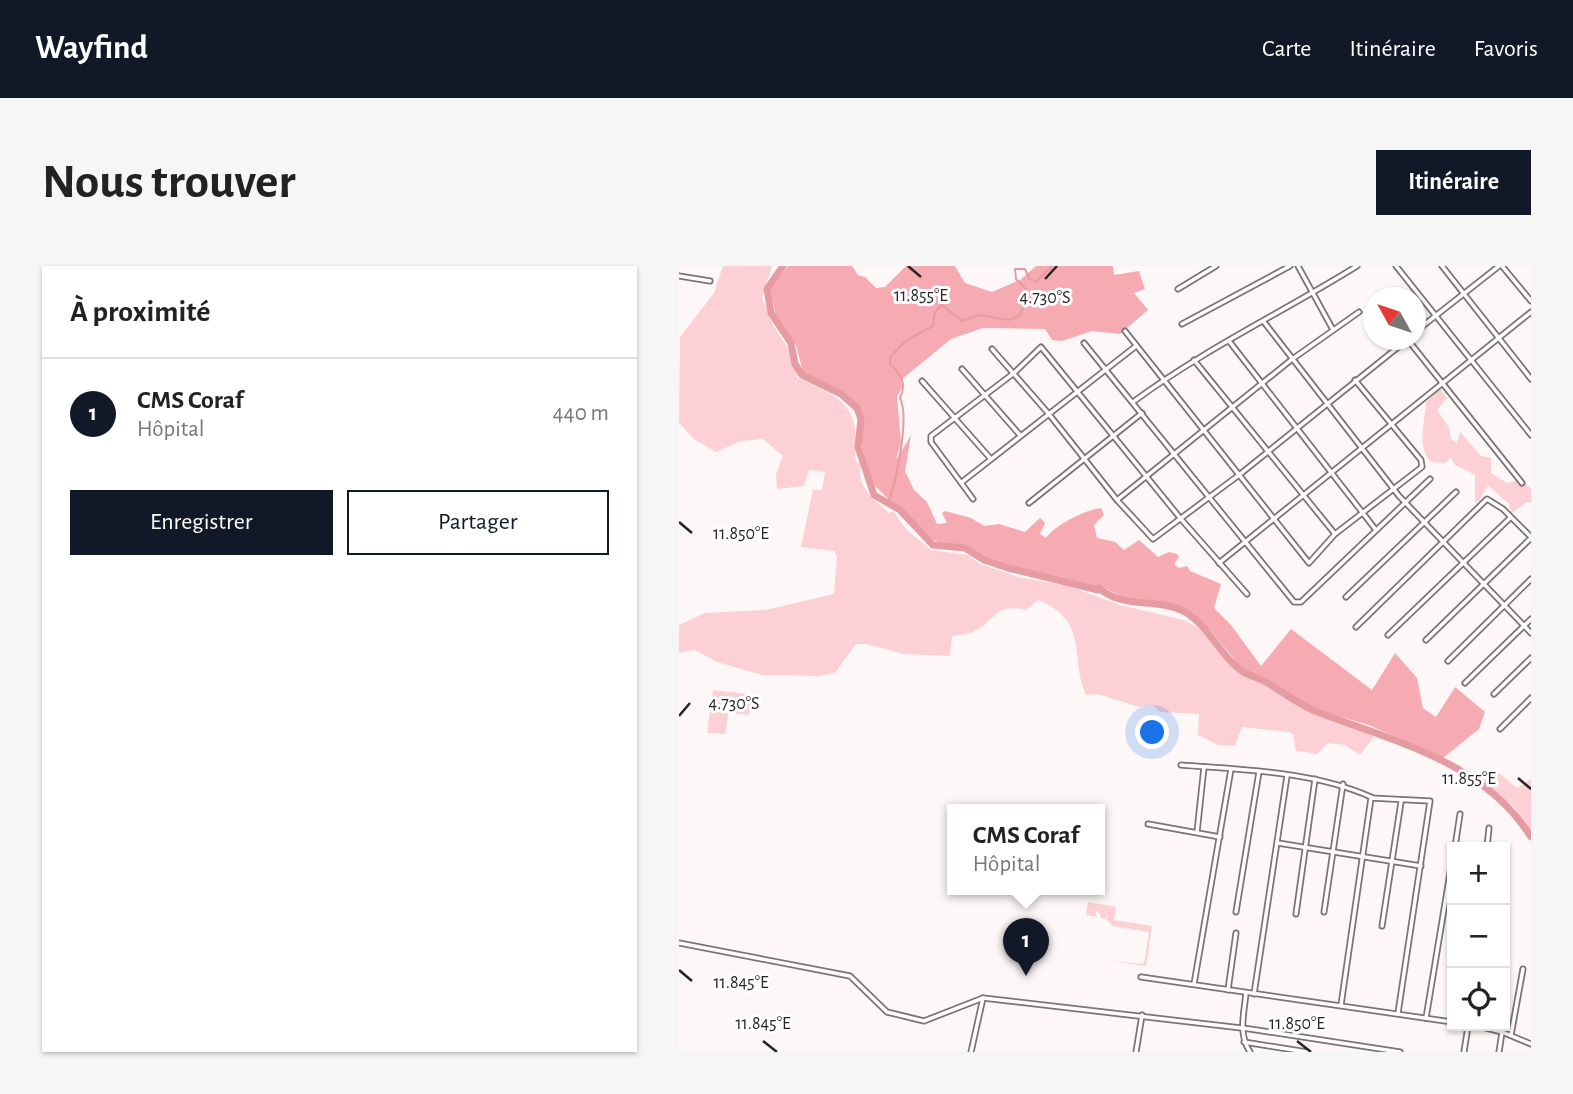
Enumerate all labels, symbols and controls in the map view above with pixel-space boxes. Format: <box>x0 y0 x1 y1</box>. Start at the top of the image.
text: Wayfind <box>35 32 148 65</box>
text: Carte <box>1262 37 1311 61</box>
text: Itinéraire <box>1349 37 1436 61</box>
text: Favoris <box>1474 37 1538 61</box>
button: Itinéraire <box>1376 150 1531 215</box>
text: Nous trouver <box>42 158 296 207</box>
text: 11.855°E <box>894 287 948 305</box>
north arrow <box>1363 287 1426 350</box>
text: 4.730°S <box>1020 289 1070 307</box>
text: À proximité <box>70 297 210 327</box>
text: CMS Coraf <box>137 387 243 413</box>
text: 1 <box>89 402 97 425</box>
text: 440 m <box>553 402 609 425</box>
text: Hôpital <box>137 418 204 441</box>
button: Enregistrer <box>70 490 333 555</box>
button: Partager <box>347 490 609 555</box>
text: 11.850°E <box>713 525 769 543</box>
text: 4.730°S <box>709 695 759 713</box>
your location <box>1135 715 1169 749</box>
text: 11.855°E <box>1442 770 1496 788</box>
popup <box>947 804 1105 895</box>
text: CMS Coraf <box>973 822 1079 848</box>
map controls <box>1447 842 1510 1031</box>
button: + <box>1447 842 1510 905</box>
text: Hôpital <box>973 853 1040 876</box>
button: − <box>1447 905 1510 968</box>
pin: 1 <box>1003 918 1049 976</box>
button: locate <box>1447 968 1510 1031</box>
text: 11.845°E <box>713 974 769 992</box>
text: 11.845°E <box>735 1015 791 1033</box>
text: 11.850°E <box>1269 1015 1325 1033</box>

